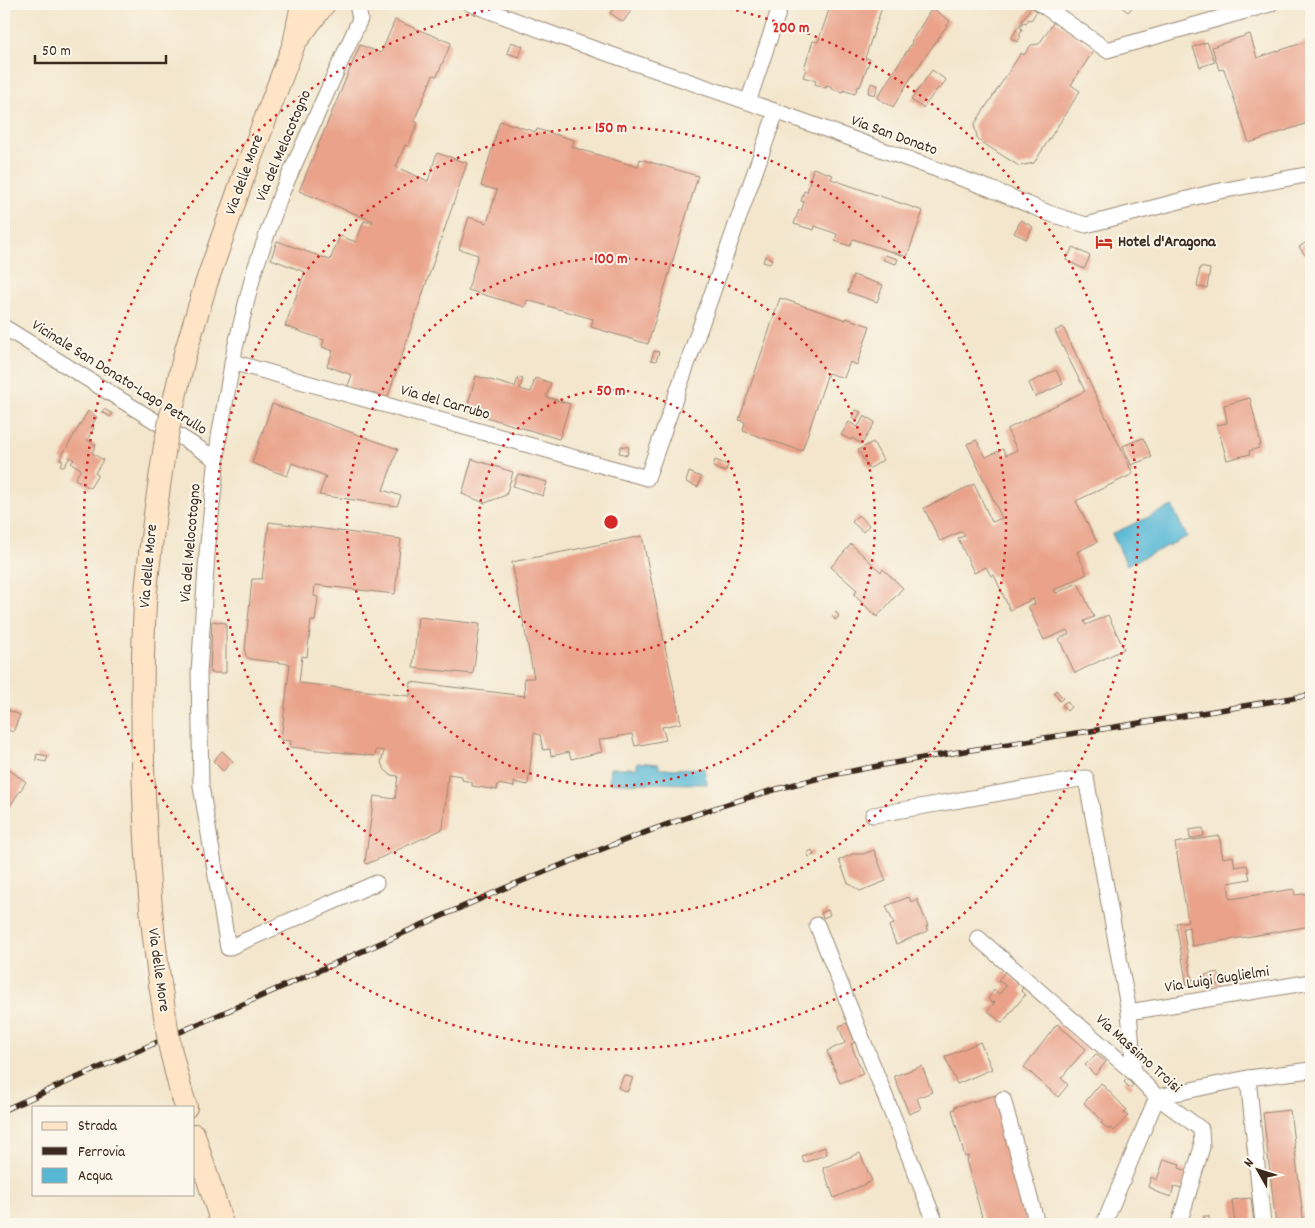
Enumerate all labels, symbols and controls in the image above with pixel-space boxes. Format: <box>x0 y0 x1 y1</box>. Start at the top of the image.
text: 200 m <box>773 18 809 40</box>
scale bar <box>35 32 166 64</box>
text: 50 m <box>42 41 71 63</box>
street label: Via del Melocotogno <box>250 87 318 205</box>
street label: Via San Donato <box>847 110 941 162</box>
text: 150 m <box>595 118 627 140</box>
street label: Via delle More <box>220 132 270 218</box>
place label: Hotel d'Aragona <box>1118 231 1217 254</box>
hotel icon: Hotel d'Aragona <box>1094 232 1114 252</box>
text: 100 m <box>594 249 628 271</box>
street label: Vicinale San Donato-Lago Petrullo <box>27 314 211 442</box>
street label: Via del Carrubo <box>398 379 492 427</box>
text: 50 m <box>597 381 625 403</box>
street label: Via del Melocotogno <box>174 483 208 603</box>
centre of rings <box>602 513 620 531</box>
street label: Via delle More <box>134 523 164 609</box>
street label: Via delle More <box>141 927 175 1013</box>
street label: Via Luigi Guglielmi <box>1163 960 1271 1000</box>
street label: Via Massimo Troisi <box>1090 1009 1186 1099</box>
legend <box>32 1106 195 1196</box>
text: Strada <box>78 1116 118 1138</box>
text: Ferrovia <box>78 1142 126 1164</box>
north arrow <box>1232 1146 1282 1196</box>
text: N <box>1240 1154 1259 1172</box>
text: Acqua <box>78 1166 113 1188</box>

